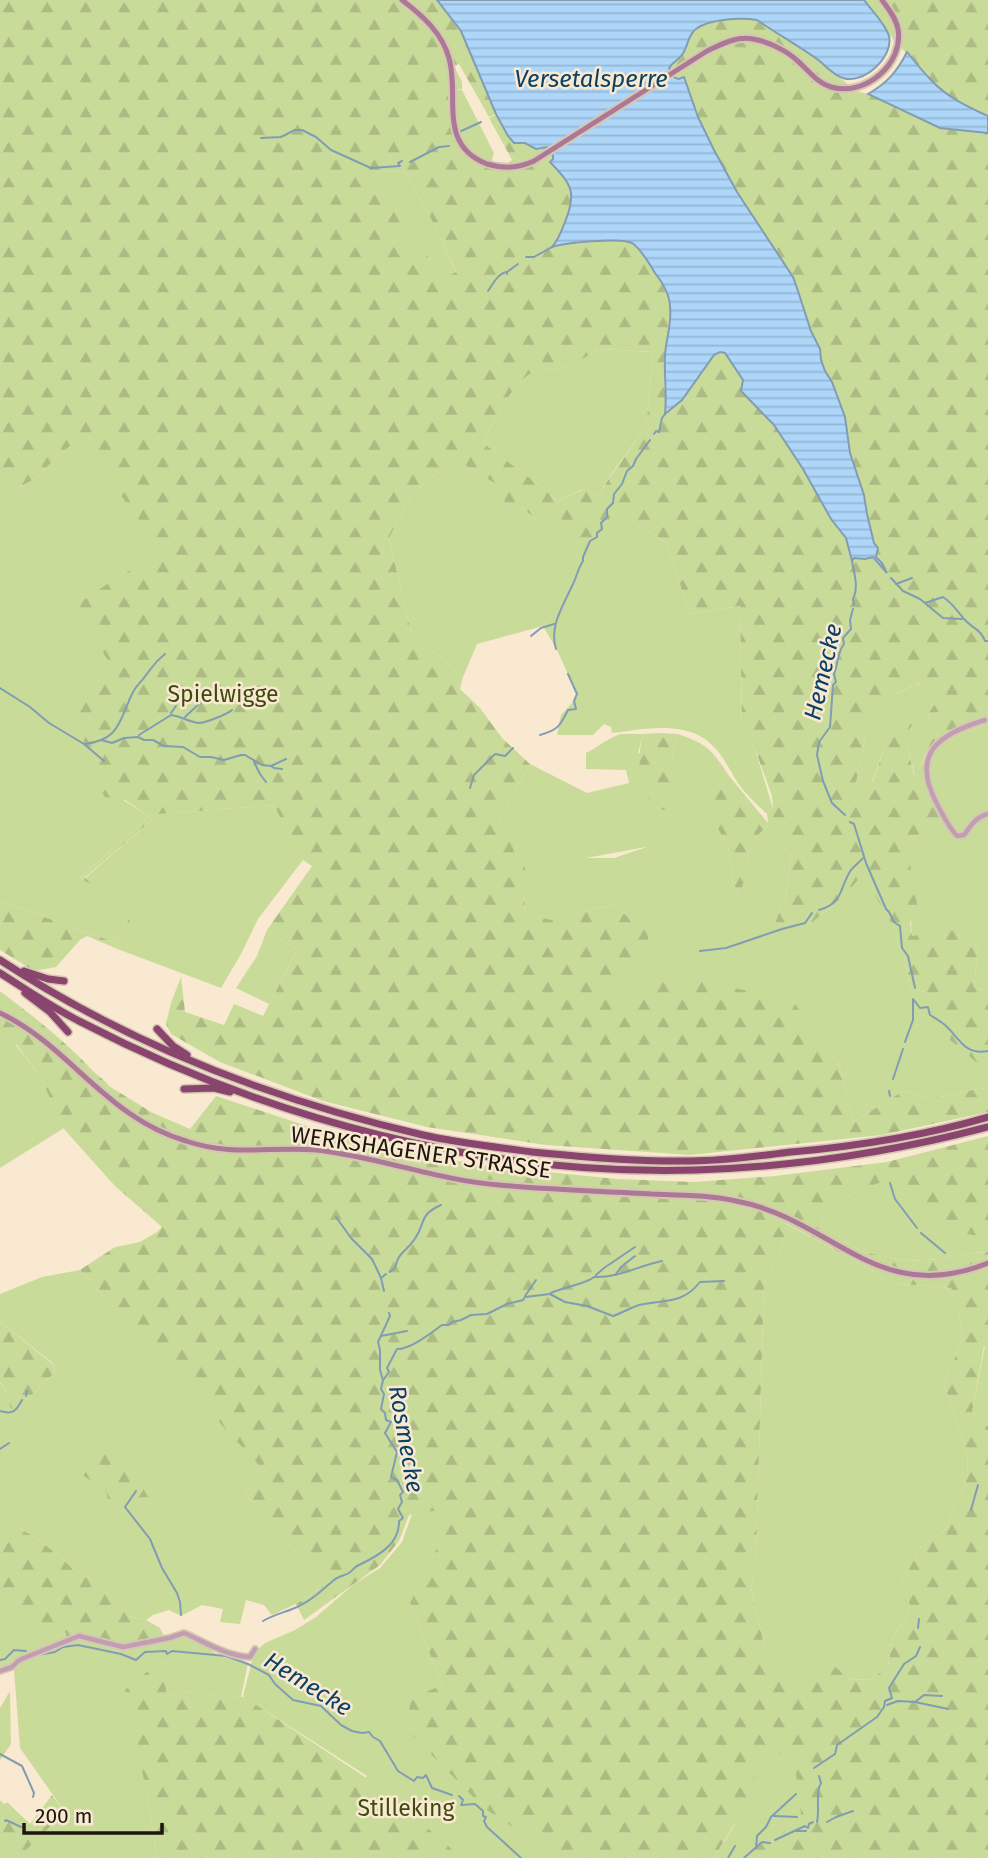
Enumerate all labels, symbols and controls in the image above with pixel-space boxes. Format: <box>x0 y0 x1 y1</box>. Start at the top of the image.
water label: Versetalsperre <box>514 65 668 93</box>
water label: Hemecke <box>798 621 848 723</box>
park label: Spielwigge <box>167 680 279 708</box>
street label: WERKSHAGENER STRASSE <box>289 1120 553 1184</box>
water label: Rosmecke <box>383 1383 429 1495</box>
water label: Hemecke <box>259 1646 357 1722</box>
scale bar <box>24 1792 163 1836</box>
park label: Stilleking <box>358 1794 454 1822</box>
text: 200 m <box>35 1803 92 1829</box>

